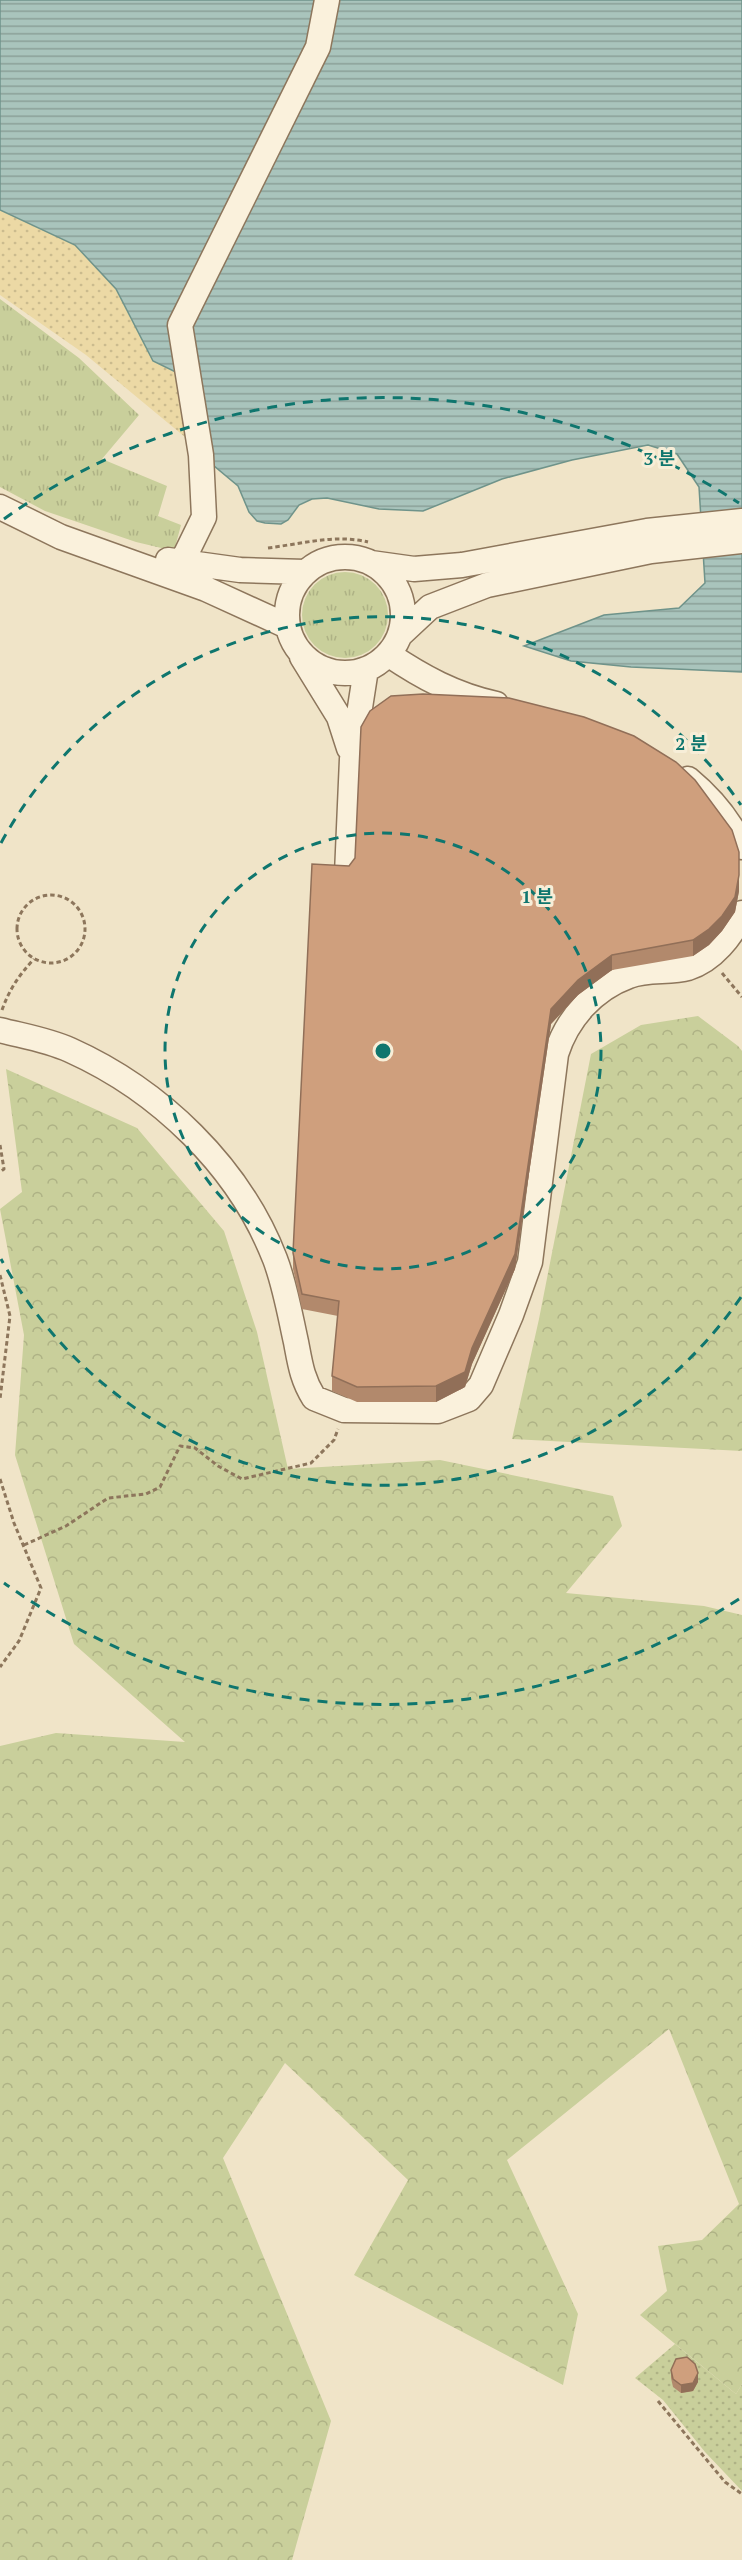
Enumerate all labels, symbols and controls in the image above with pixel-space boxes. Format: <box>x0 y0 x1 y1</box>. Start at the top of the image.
text: 3 분 <box>643 446 675 470</box>
text: 2 분 <box>675 731 707 755</box>
text: 1 분 <box>521 884 553 908</box>
centre of rings <box>373 1041 393 1061</box>

